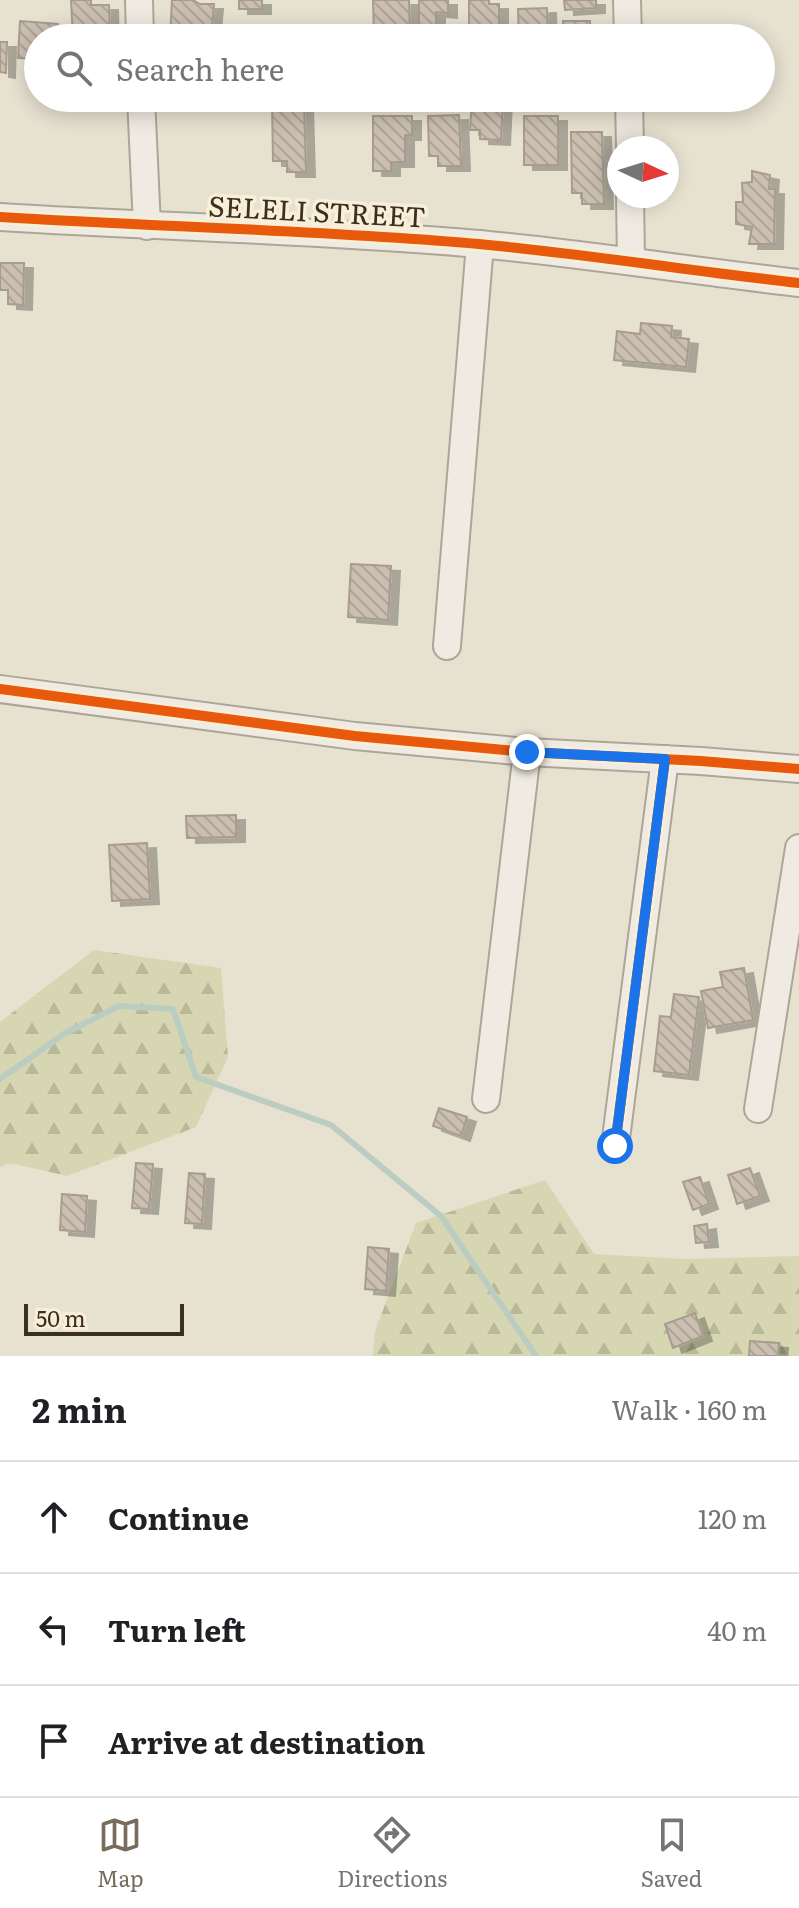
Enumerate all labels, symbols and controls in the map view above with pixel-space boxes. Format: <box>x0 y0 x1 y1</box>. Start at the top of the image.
search box <box>24 24 775 112</box>
icon: search <box>52 46 96 90</box>
text: Search here <box>116 46 284 90</box>
north arrow <box>607 136 679 208</box>
street label: SELELI STREET <box>207 183 427 237</box>
route end <box>509 734 545 770</box>
route start <box>597 1128 633 1164</box>
scale bar <box>24 1300 184 1336</box>
text: 50 m <box>36 1301 86 1334</box>
text: 2 min <box>32 1383 127 1433</box>
text: Walk · 160 m <box>611 1389 767 1428</box>
icon: ahead <box>32 1495 76 1539</box>
text: Continue <box>108 1495 249 1539</box>
text: 120 m <box>698 1498 767 1537</box>
icon: left <box>32 1607 76 1651</box>
text: Turn left <box>108 1607 246 1651</box>
text: 40 m <box>707 1610 767 1649</box>
icon: arrive <box>32 1719 76 1763</box>
text: Arrive at destination <box>108 1719 425 1763</box>
tab: Map <box>97 1813 144 1894</box>
tab: Directions <box>337 1813 447 1894</box>
tab: Saved <box>641 1813 702 1894</box>

